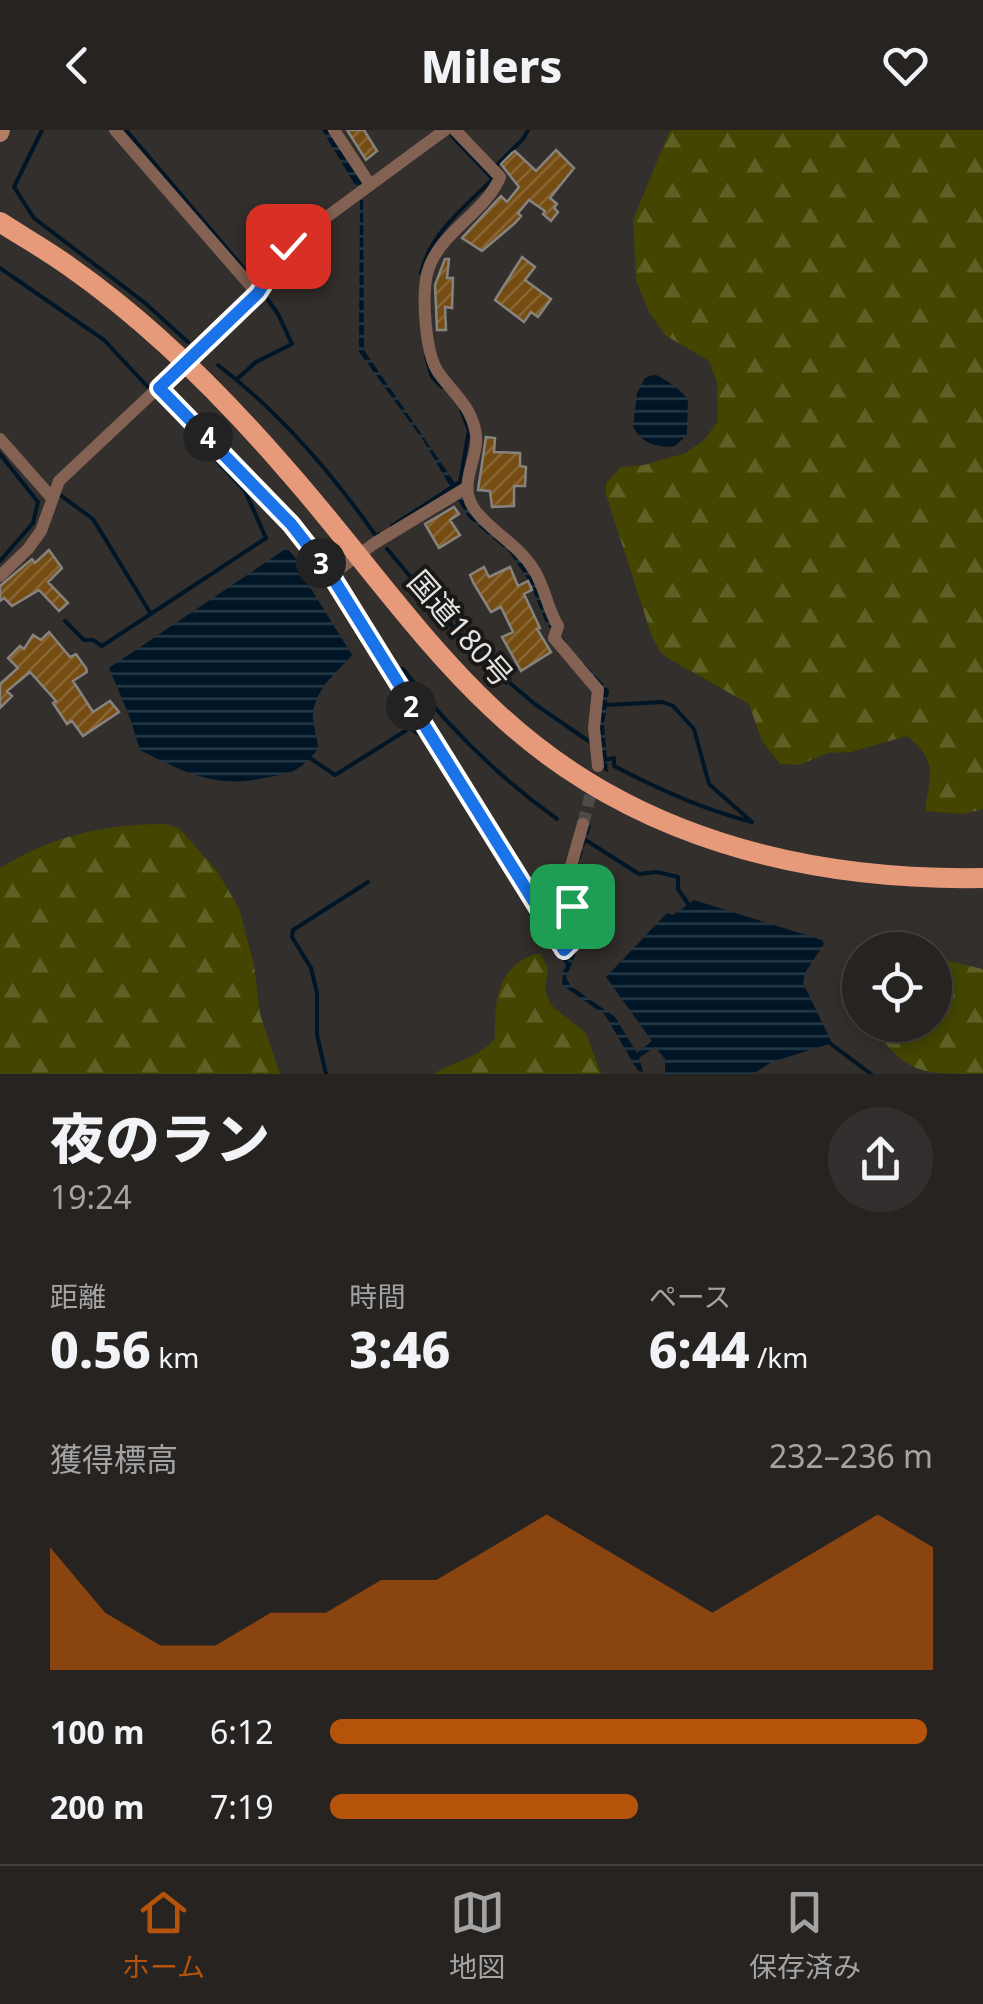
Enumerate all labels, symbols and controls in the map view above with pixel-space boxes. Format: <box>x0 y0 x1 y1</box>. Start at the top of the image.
text: Milers <box>421 35 562 96</box>
icon: back <box>50 38 105 93</box>
icon: heart <box>878 38 933 93</box>
pin <box>246 204 331 289</box>
icon: check <box>261 219 316 274</box>
pin: 4 <box>183 412 233 462</box>
text: 4 <box>200 418 216 456</box>
pin: 3 <box>296 538 346 588</box>
text: 3 <box>313 544 329 582</box>
street label: 国道180号 <box>399 561 523 695</box>
pin: 2 <box>386 681 436 731</box>
text: 2 <box>403 687 419 725</box>
pin <box>530 864 615 949</box>
icon: arrive <box>545 879 600 934</box>
map controls <box>842 932 952 1042</box>
button: locate <box>842 932 952 1042</box>
text: 夜のラン <box>50 1100 270 1175</box>
button: share <box>828 1107 933 1212</box>
text: 19:24 <box>50 1175 132 1218</box>
text: 距離 <box>50 1277 106 1315</box>
text: 時間 <box>349 1277 405 1315</box>
text: ペース <box>649 1277 731 1315</box>
text: 0.56 <box>50 1315 151 1383</box>
text: 3:46 <box>349 1315 450 1383</box>
text: 6:44 <box>649 1315 750 1383</box>
text: km <box>151 1338 199 1376</box>
text: /km <box>750 1338 808 1376</box>
text: 232–236 m <box>769 1434 933 1477</box>
text: 獲得標高 <box>50 1437 178 1480</box>
text: 100 m <box>50 1710 144 1753</box>
text: 6:12 <box>210 1710 274 1753</box>
text: 200 m <box>50 1785 144 1828</box>
text: 7:19 <box>210 1785 274 1828</box>
tab: ホーム <box>122 1885 205 1985</box>
tab: 地図 <box>449 1885 505 1985</box>
tab: 保存済み <box>749 1885 861 1985</box>

